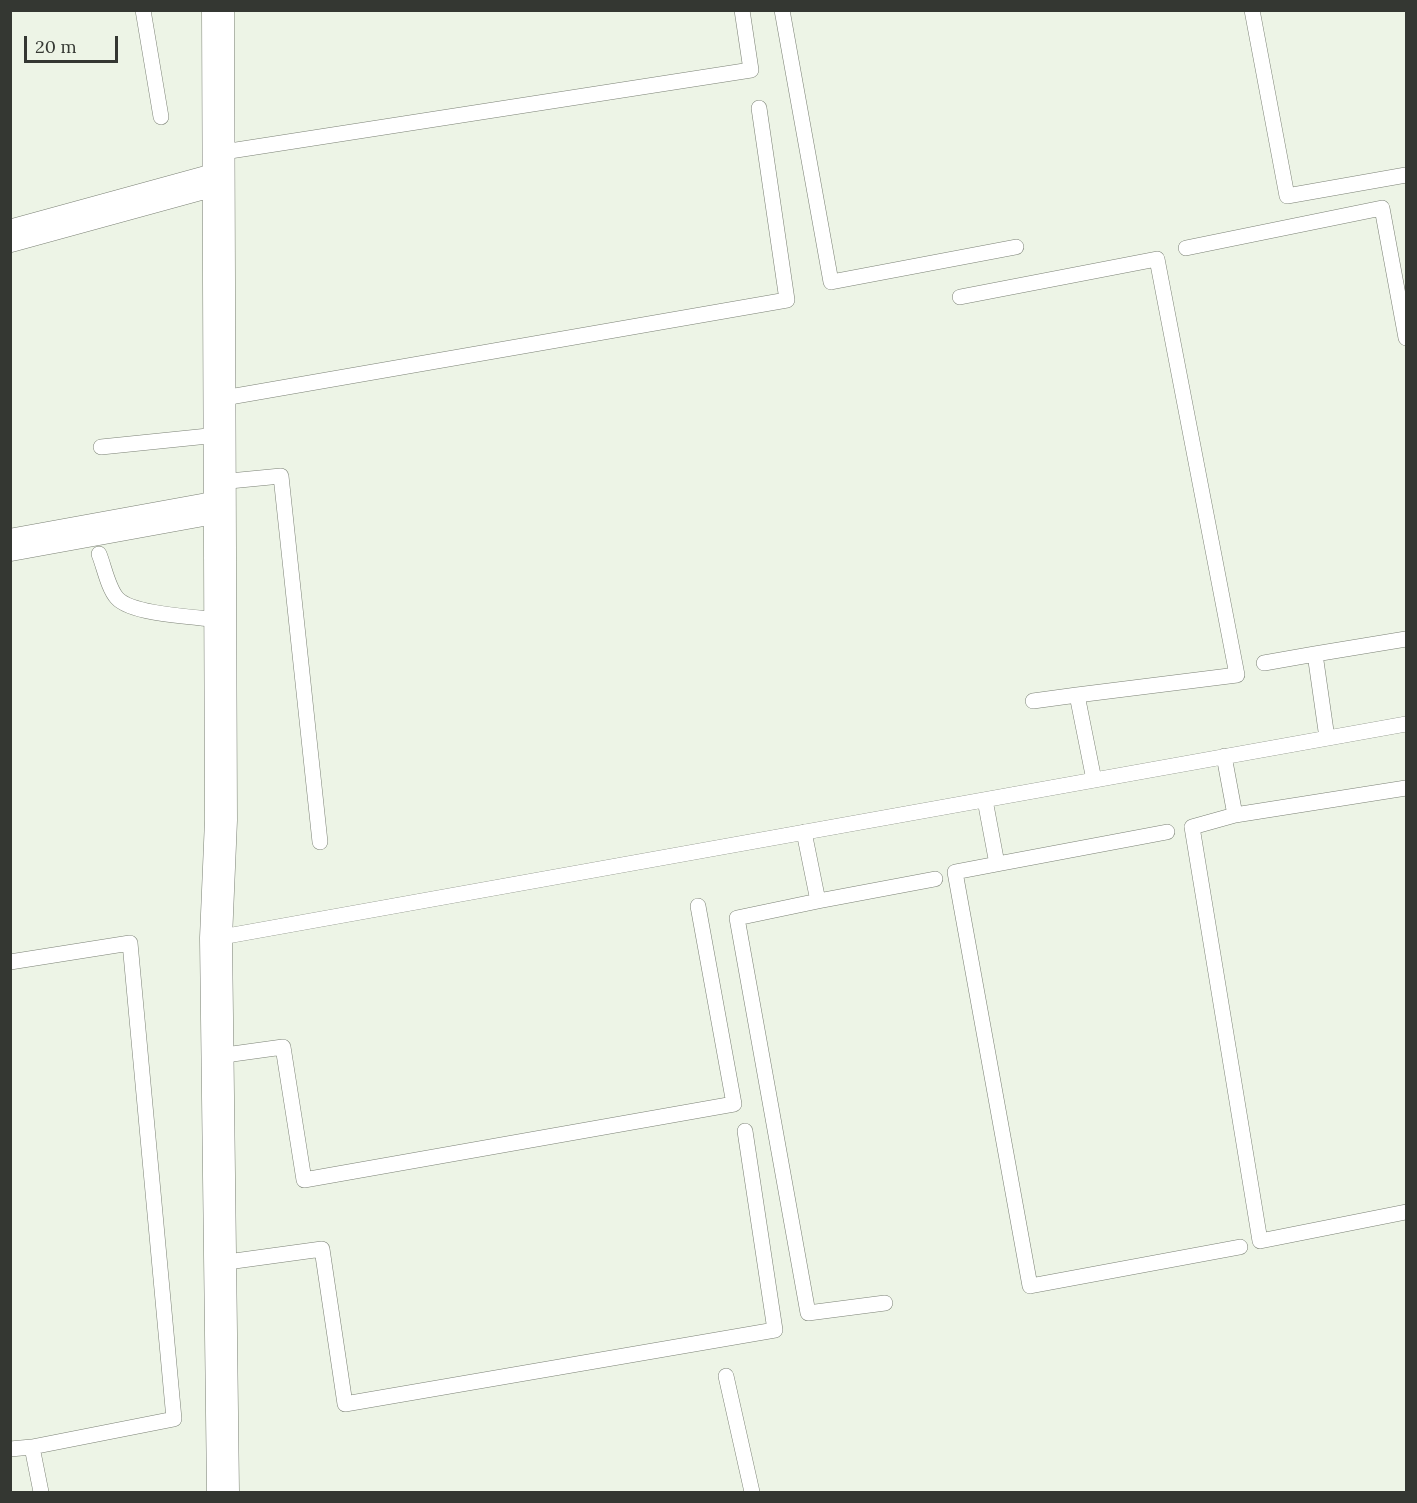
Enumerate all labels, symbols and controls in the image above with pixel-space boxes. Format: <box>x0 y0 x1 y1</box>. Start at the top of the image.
scale bar <box>27 24 122 62</box>
text: 20 m <box>35 35 77 58</box>

